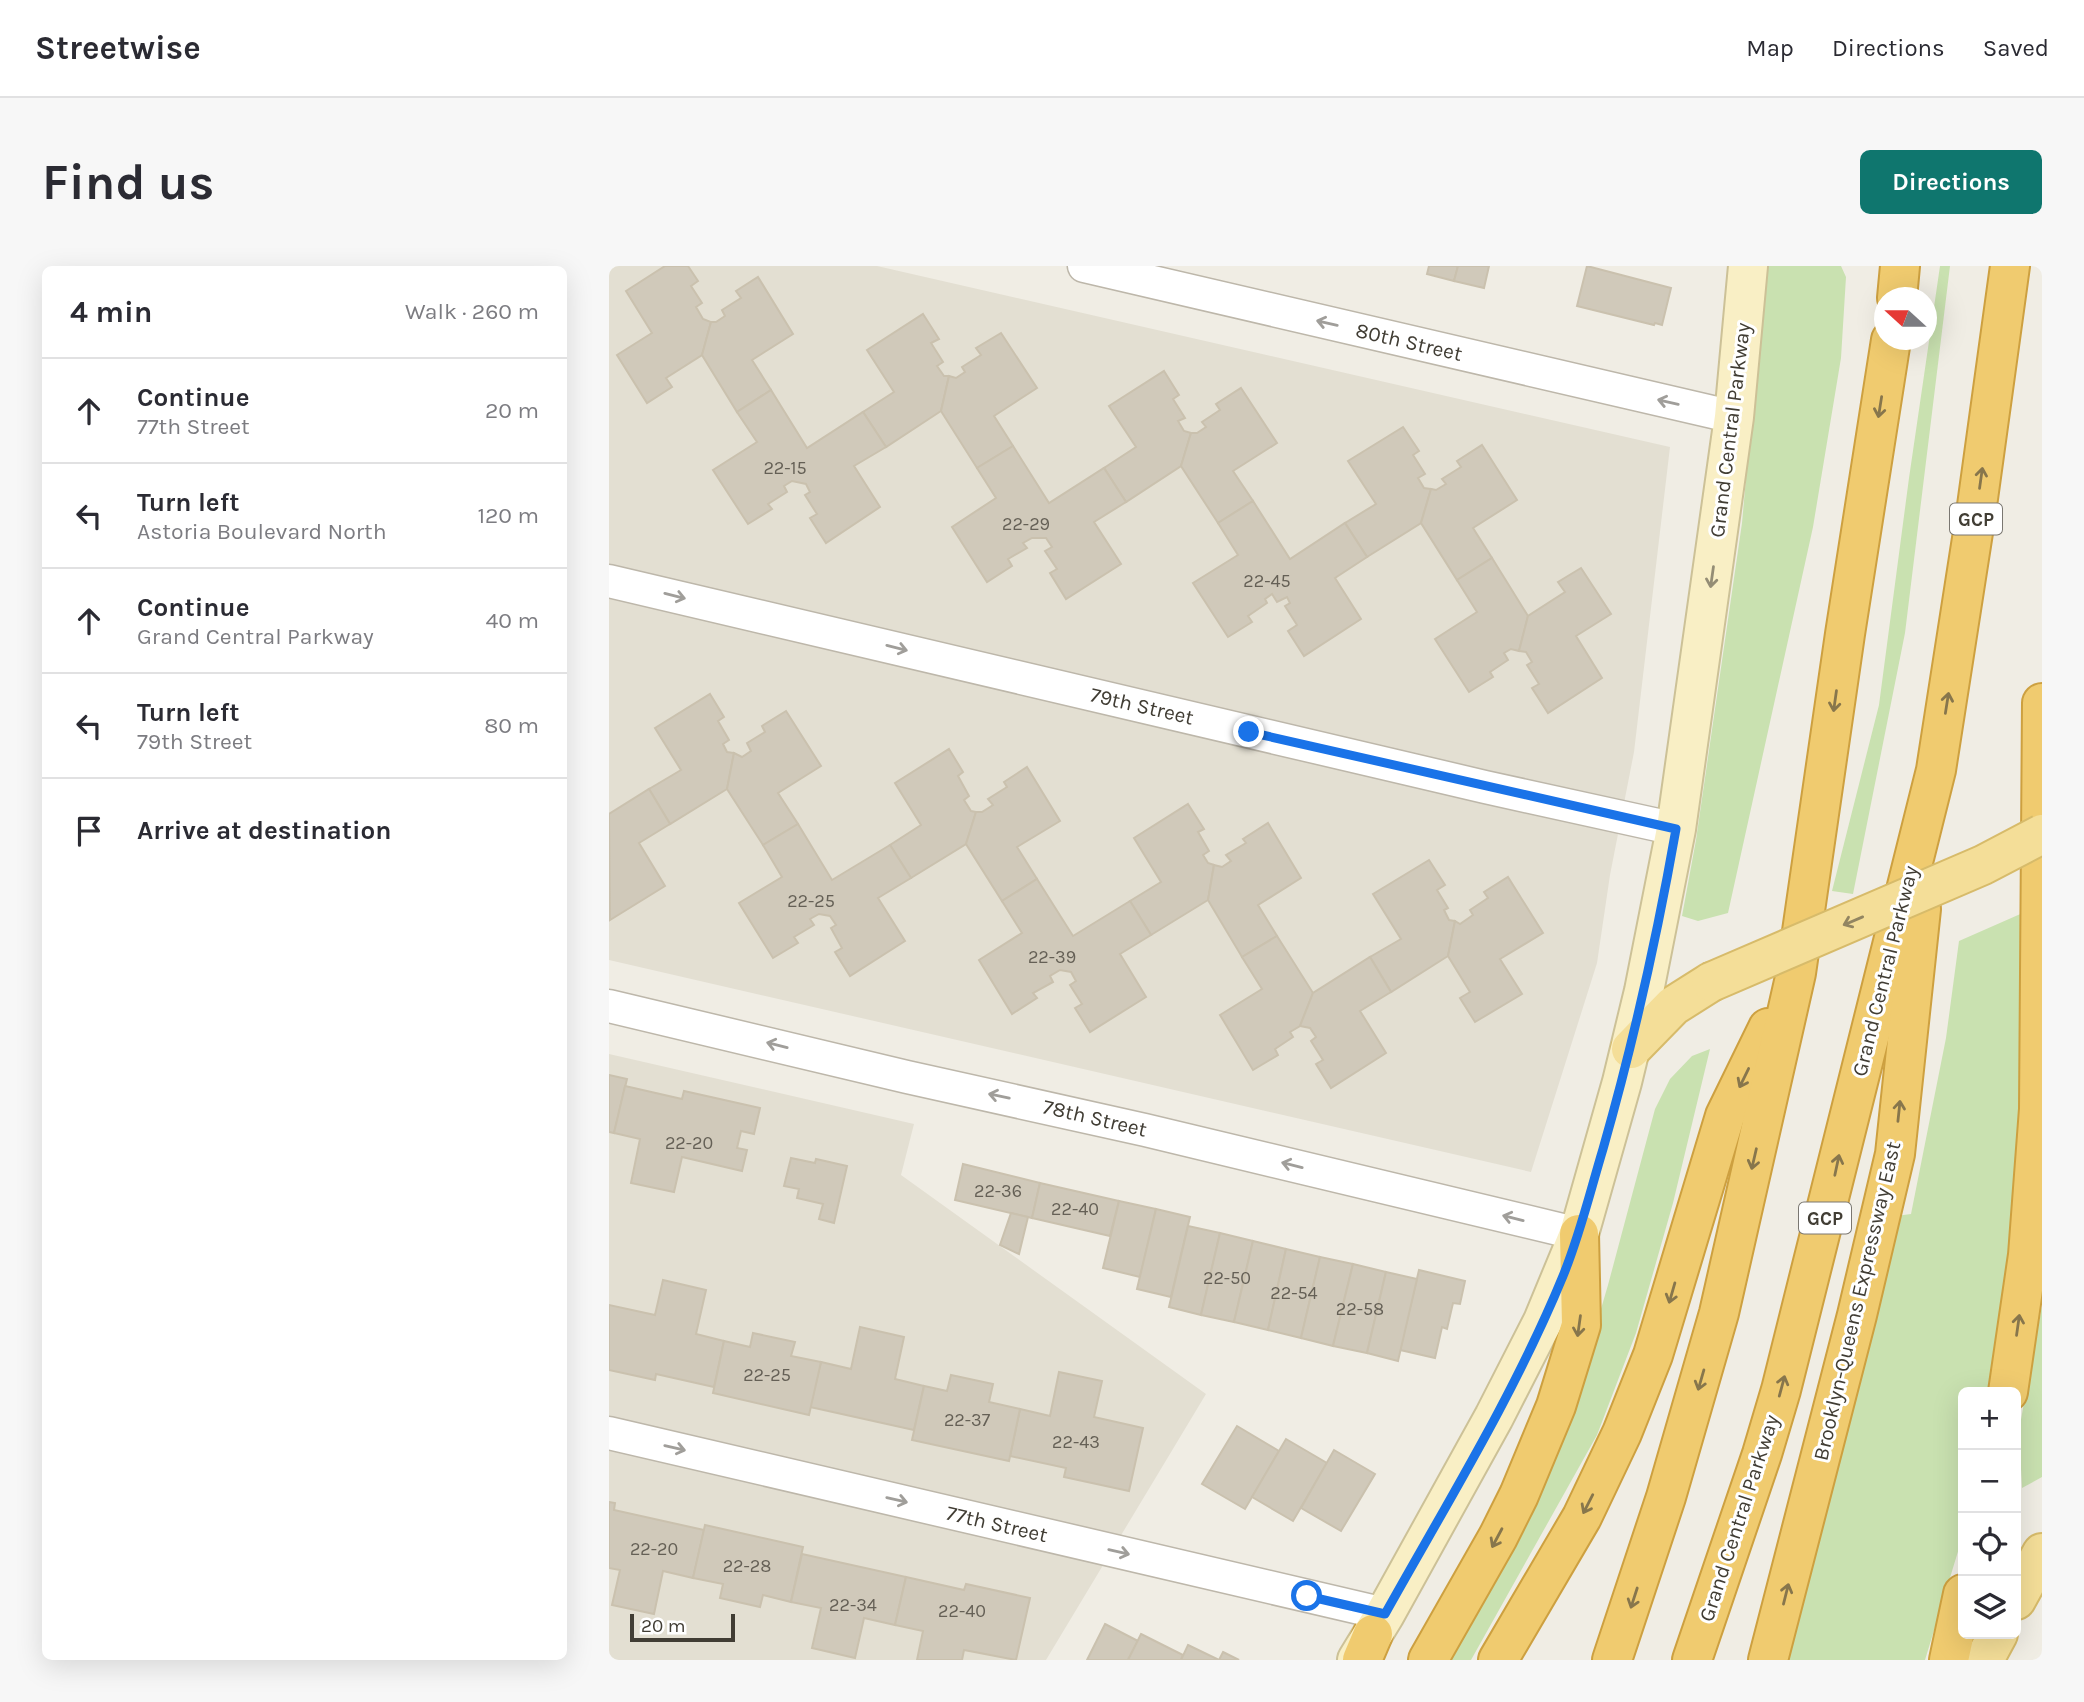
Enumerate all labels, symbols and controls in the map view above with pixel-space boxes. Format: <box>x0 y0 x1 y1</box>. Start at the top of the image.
text: Streetwise <box>35 29 201 67</box>
text: Map <box>1746 34 1794 62</box>
text: Directions <box>1832 34 1945 62</box>
text: Saved <box>1983 34 2049 62</box>
button: Directions <box>1860 150 2042 214</box>
text: Find us <box>42 154 214 211</box>
north arrow <box>1874 287 1937 350</box>
text: 4 min <box>70 294 152 330</box>
text: Walk · 260 m <box>405 298 539 325</box>
one-way arrow <box>1316 315 1339 329</box>
street label: 80th Street <box>1353 318 1465 366</box>
street label: Grand Central Parkway <box>1705 321 1755 539</box>
text: Continue <box>137 382 249 413</box>
icon: ahead <box>70 392 108 430</box>
one-way arrow <box>1657 395 1680 408</box>
one-way arrow <box>1873 395 1886 418</box>
text: 20 m <box>485 397 539 424</box>
text: 77th Street <box>137 413 250 440</box>
house number: 22-15 <box>763 457 807 479</box>
one-way arrow <box>1975 467 1988 490</box>
text: Turn left <box>137 487 239 518</box>
icon: left <box>70 497 108 535</box>
text: 120 m <box>477 502 539 529</box>
road number: GCP <box>1950 504 2002 534</box>
house number: 22-29 <box>1002 513 1050 535</box>
text: Astoria Boulevard North <box>137 518 387 545</box>
one-way arrow <box>1705 565 1718 588</box>
house number: 22-45 <box>1243 570 1291 592</box>
one-way arrow <box>664 590 686 603</box>
text: Continue <box>137 592 249 623</box>
icon: ahead <box>70 602 108 640</box>
text: 40 m <box>486 607 539 634</box>
text: Grand Central Parkway <box>137 623 374 650</box>
one-way arrow <box>885 642 908 655</box>
street label: 79th Street <box>1088 682 1196 730</box>
one-way arrow <box>1828 689 1841 712</box>
one-way arrow <box>1941 692 1954 715</box>
text: Turn left <box>137 697 239 728</box>
icon: left <box>70 707 108 745</box>
text: 80 m <box>484 712 539 739</box>
route end <box>1233 716 1264 747</box>
text: 79th Street <box>137 728 252 755</box>
icon: arrive <box>70 812 108 850</box>
text: Arrive at destination <box>137 815 391 846</box>
street label: Grand Central Parkway <box>1847 863 1923 1079</box>
house number: 22-25 <box>787 890 835 912</box>
one-way arrow <box>1843 915 1864 928</box>
house number: 22-39 <box>1028 946 1076 968</box>
one-way arrow <box>766 1038 789 1051</box>
one-way arrow <box>1736 1067 1750 1088</box>
one-way arrow <box>988 1089 1011 1103</box>
street label: 78th Street <box>1041 1094 1149 1142</box>
one-way arrow <box>1893 1100 1906 1122</box>
house number: 22-20 <box>665 1132 713 1154</box>
street label: Brooklyn-Queens Expressway East <box>1809 1139 1905 1463</box>
one-way arrow <box>1747 1147 1760 1170</box>
one-way arrow <box>1830 1154 1844 1177</box>
one-way arrow <box>1281 1158 1304 1171</box>
house number: 22-36 <box>974 1180 1022 1202</box>
house number: 22-40 <box>1051 1198 1099 1220</box>
road number: GCP <box>1799 1202 1851 1234</box>
one-way arrow <box>1502 1211 1525 1224</box>
house number: 22-50 <box>1203 1267 1251 1289</box>
house number: 22-54 <box>1270 1282 1318 1304</box>
one-way arrow <box>1664 1282 1677 1304</box>
house number: 22-58 <box>1336 1298 1384 1320</box>
one-way arrow <box>1572 1314 1585 1337</box>
one-way arrow <box>2012 1314 2025 1337</box>
house number: 22-25 <box>743 1364 791 1386</box>
one-way arrow <box>1693 1369 1706 1391</box>
one-way arrow <box>1776 1375 1789 1398</box>
map controls <box>1958 1387 2021 1639</box>
button: + <box>1958 1387 2021 1450</box>
house number: 22-37 <box>944 1409 991 1431</box>
street label: Grand Central Parkway <box>1694 1411 1784 1625</box>
house number: 22-43 <box>1052 1431 1100 1453</box>
one-way arrow <box>664 1443 686 1456</box>
button: − <box>1958 1450 2021 1513</box>
one-way arrow <box>1581 1493 1595 1514</box>
one-way arrow <box>885 1494 908 1507</box>
street label: 77th Street <box>944 1501 1050 1547</box>
button: locate <box>1958 1513 2021 1576</box>
one-way arrow <box>1490 1527 1504 1547</box>
house number: 22-20 <box>630 1538 678 1560</box>
one-way arrow <box>1107 1546 1129 1559</box>
house number: 22-28 <box>723 1555 771 1577</box>
button: layers <box>1958 1576 2021 1639</box>
route start <box>1291 1580 1322 1611</box>
one-way arrow <box>1780 1583 1793 1606</box>
one-way arrow <box>1627 1586 1639 1608</box>
house number: 22-34 <box>829 1594 877 1616</box>
house number: 22-40 <box>938 1600 986 1622</box>
scale bar <box>630 1611 735 1643</box>
text: 20 m <box>641 1615 686 1637</box>

